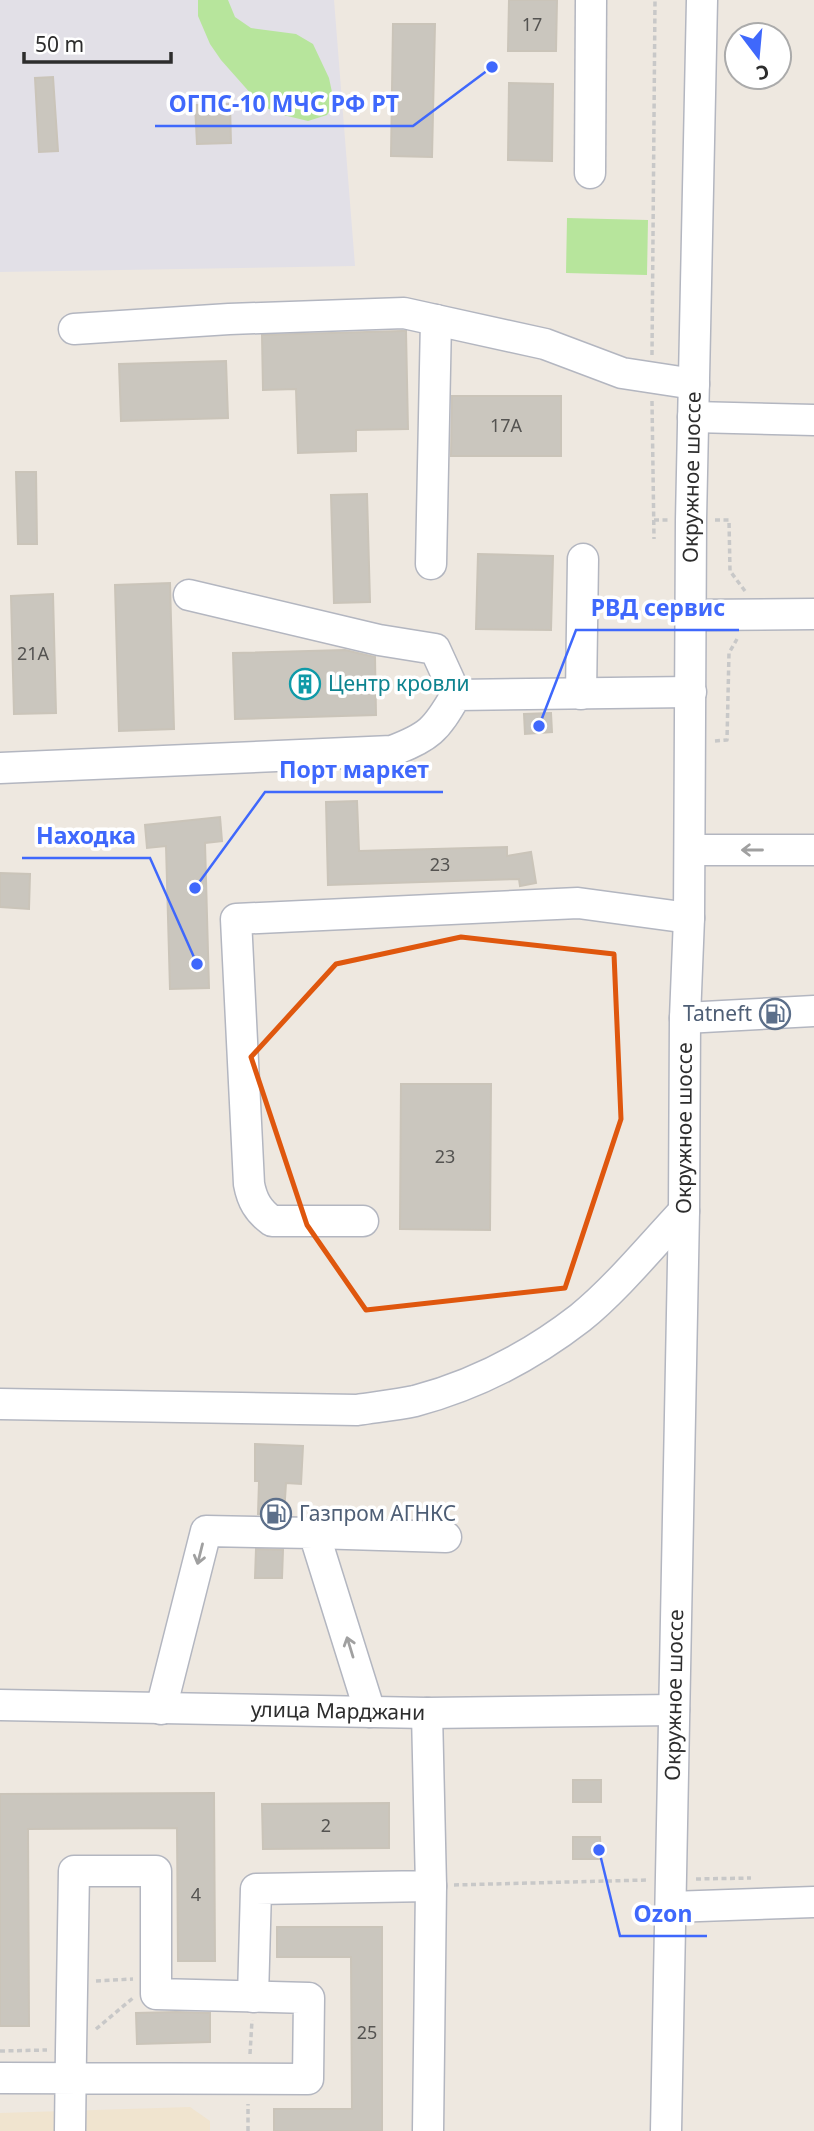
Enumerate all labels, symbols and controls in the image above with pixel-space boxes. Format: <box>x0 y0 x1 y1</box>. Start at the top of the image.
house number: 17 <box>522 12 542 36</box>
scale bar <box>24 21 172 65</box>
north arrow <box>723 21 793 91</box>
text: 50 m <box>35 30 84 58</box>
text: С <box>753 58 772 87</box>
callout: ОГПС-10 МЧС РФ РТ <box>155 82 413 126</box>
text: ОГПС-10 МЧС РФ РТ <box>169 87 399 119</box>
street label: Окружное шоссе <box>676 391 707 563</box>
house number: 17А <box>490 413 523 437</box>
callout: РВД сервис <box>576 586 739 630</box>
text: РВД сервис <box>591 591 725 623</box>
house number: 21А <box>17 641 50 665</box>
building icon: Центр кровли <box>288 667 322 701</box>
place label: Центр кровли <box>328 669 470 697</box>
callout: Порт маркет <box>265 748 443 792</box>
text: Порт маркет <box>279 753 429 785</box>
callout: Находка <box>22 814 150 858</box>
text: Находка <box>36 819 136 851</box>
one-way arrow <box>741 843 764 857</box>
house number: 23 <box>430 852 450 876</box>
fuel station icon: Tatneft <box>758 997 792 1031</box>
place label: Tatneft <box>683 999 752 1027</box>
street label: Окружное шоссе <box>669 1042 698 1214</box>
house number: 23 <box>435 1144 455 1168</box>
fuel station icon: Газпром АГНКС <box>259 1497 293 1531</box>
place label: Газпром АГНКС <box>299 1499 456 1527</box>
one-way arrow <box>193 1542 206 1565</box>
street label: Окружное шоссе <box>658 1609 689 1781</box>
one-way arrow <box>343 1636 356 1658</box>
street label: улица Марджани <box>251 1695 425 1726</box>
house number: 2 <box>321 1813 331 1837</box>
house number: 4 <box>191 1882 201 1906</box>
callout: Ozon <box>620 1892 707 1936</box>
text: Ozon <box>634 1897 692 1929</box>
house number: 25 <box>357 2020 377 2044</box>

